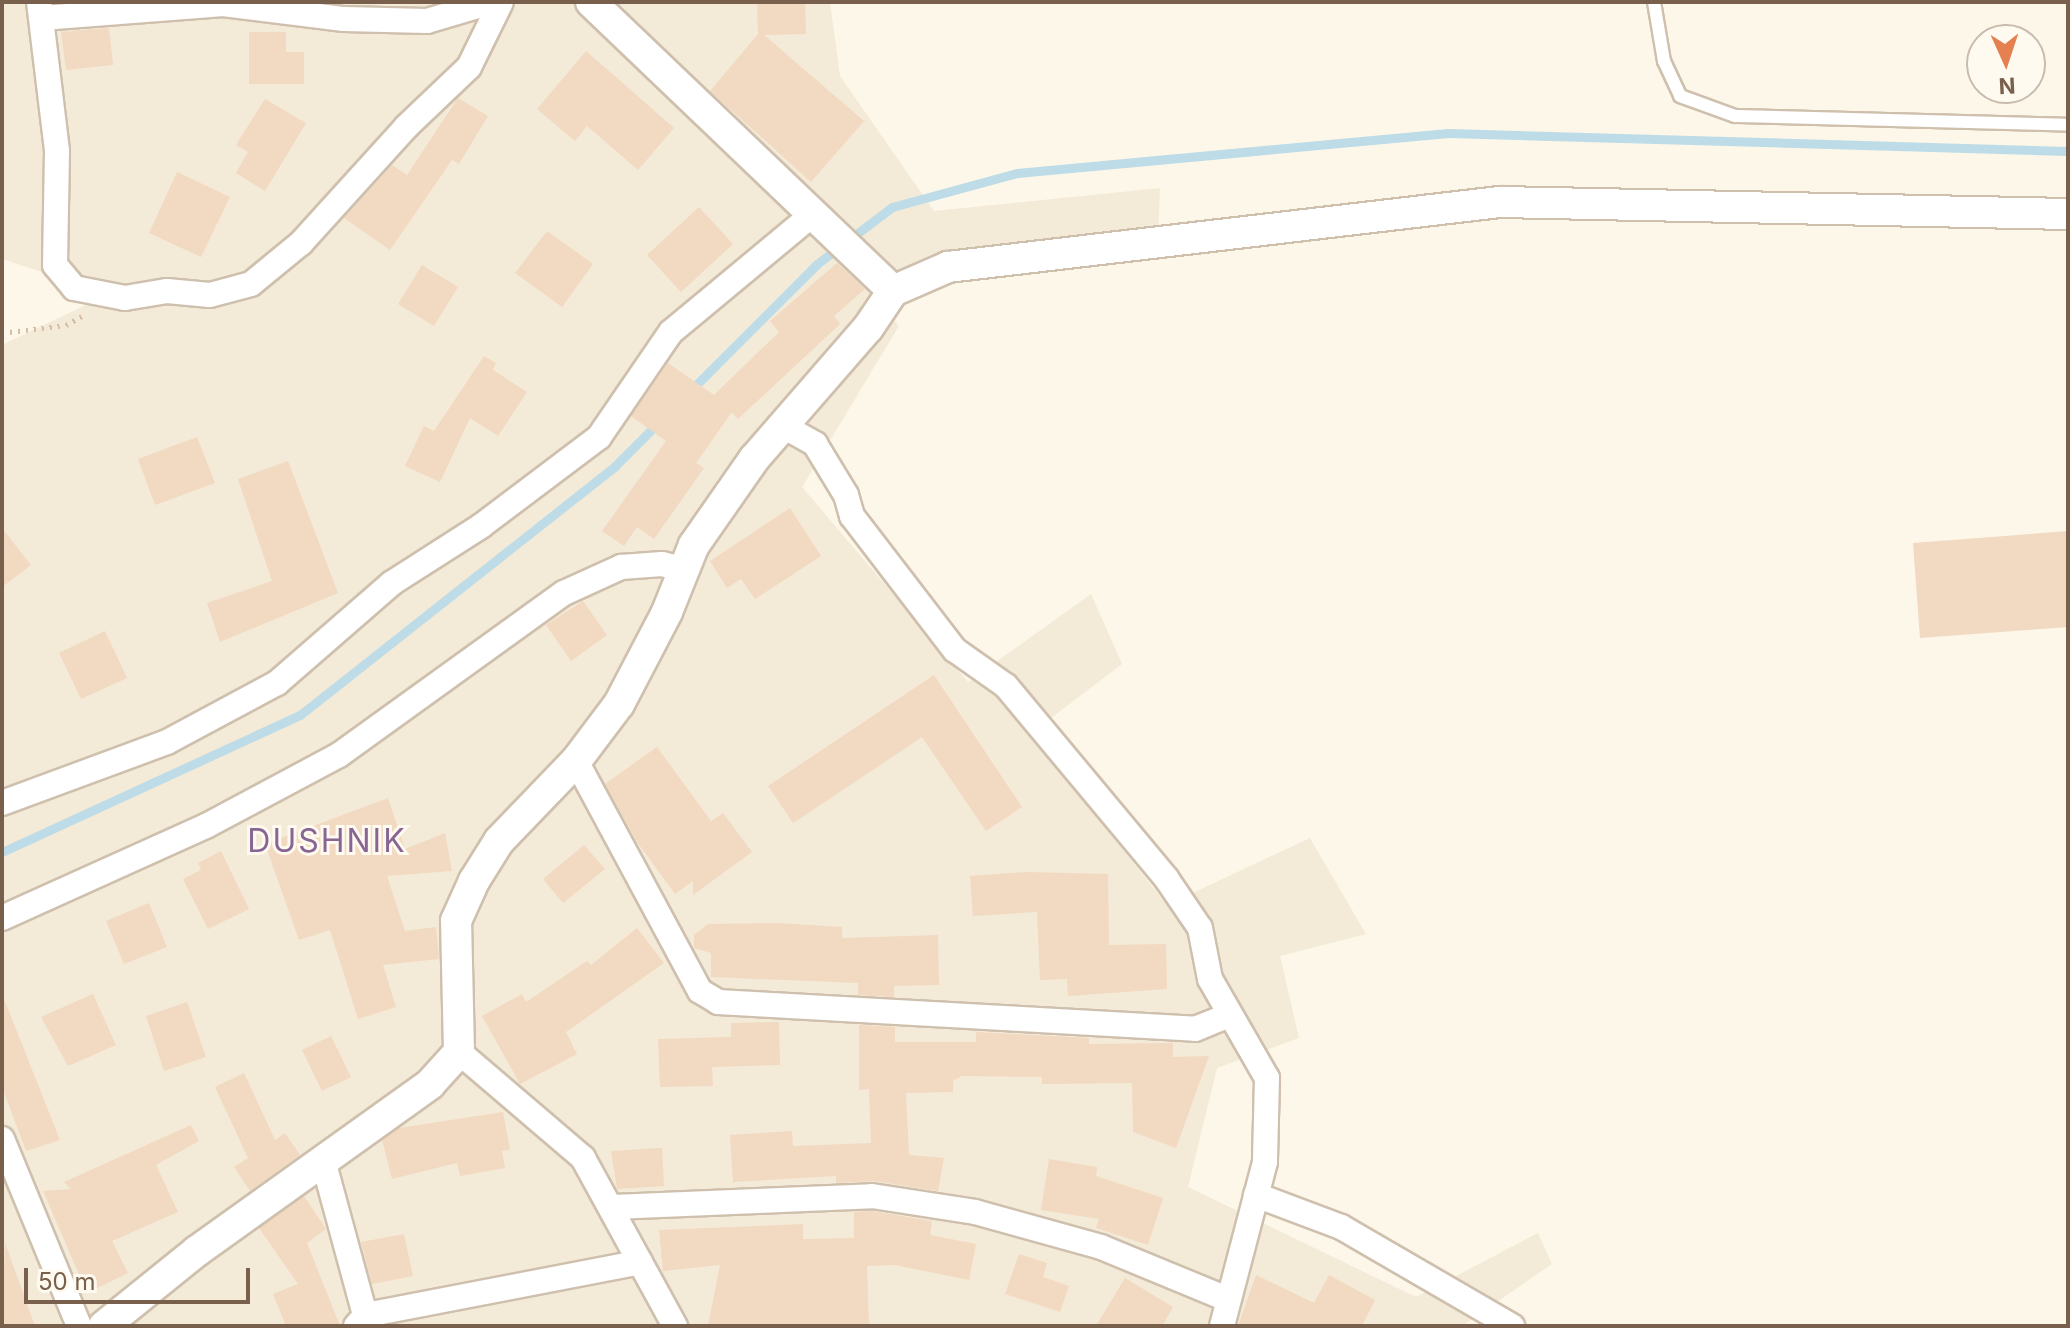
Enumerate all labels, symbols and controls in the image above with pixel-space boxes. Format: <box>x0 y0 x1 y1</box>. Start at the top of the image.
north arrow <box>1966 24 2046 104</box>
text: N <box>1998 73 2016 99</box>
district label: DUSHNIK <box>247 822 407 860</box>
scale bar <box>28 1252 254 1302</box>
text: 50 m <box>38 1267 96 1296</box>

